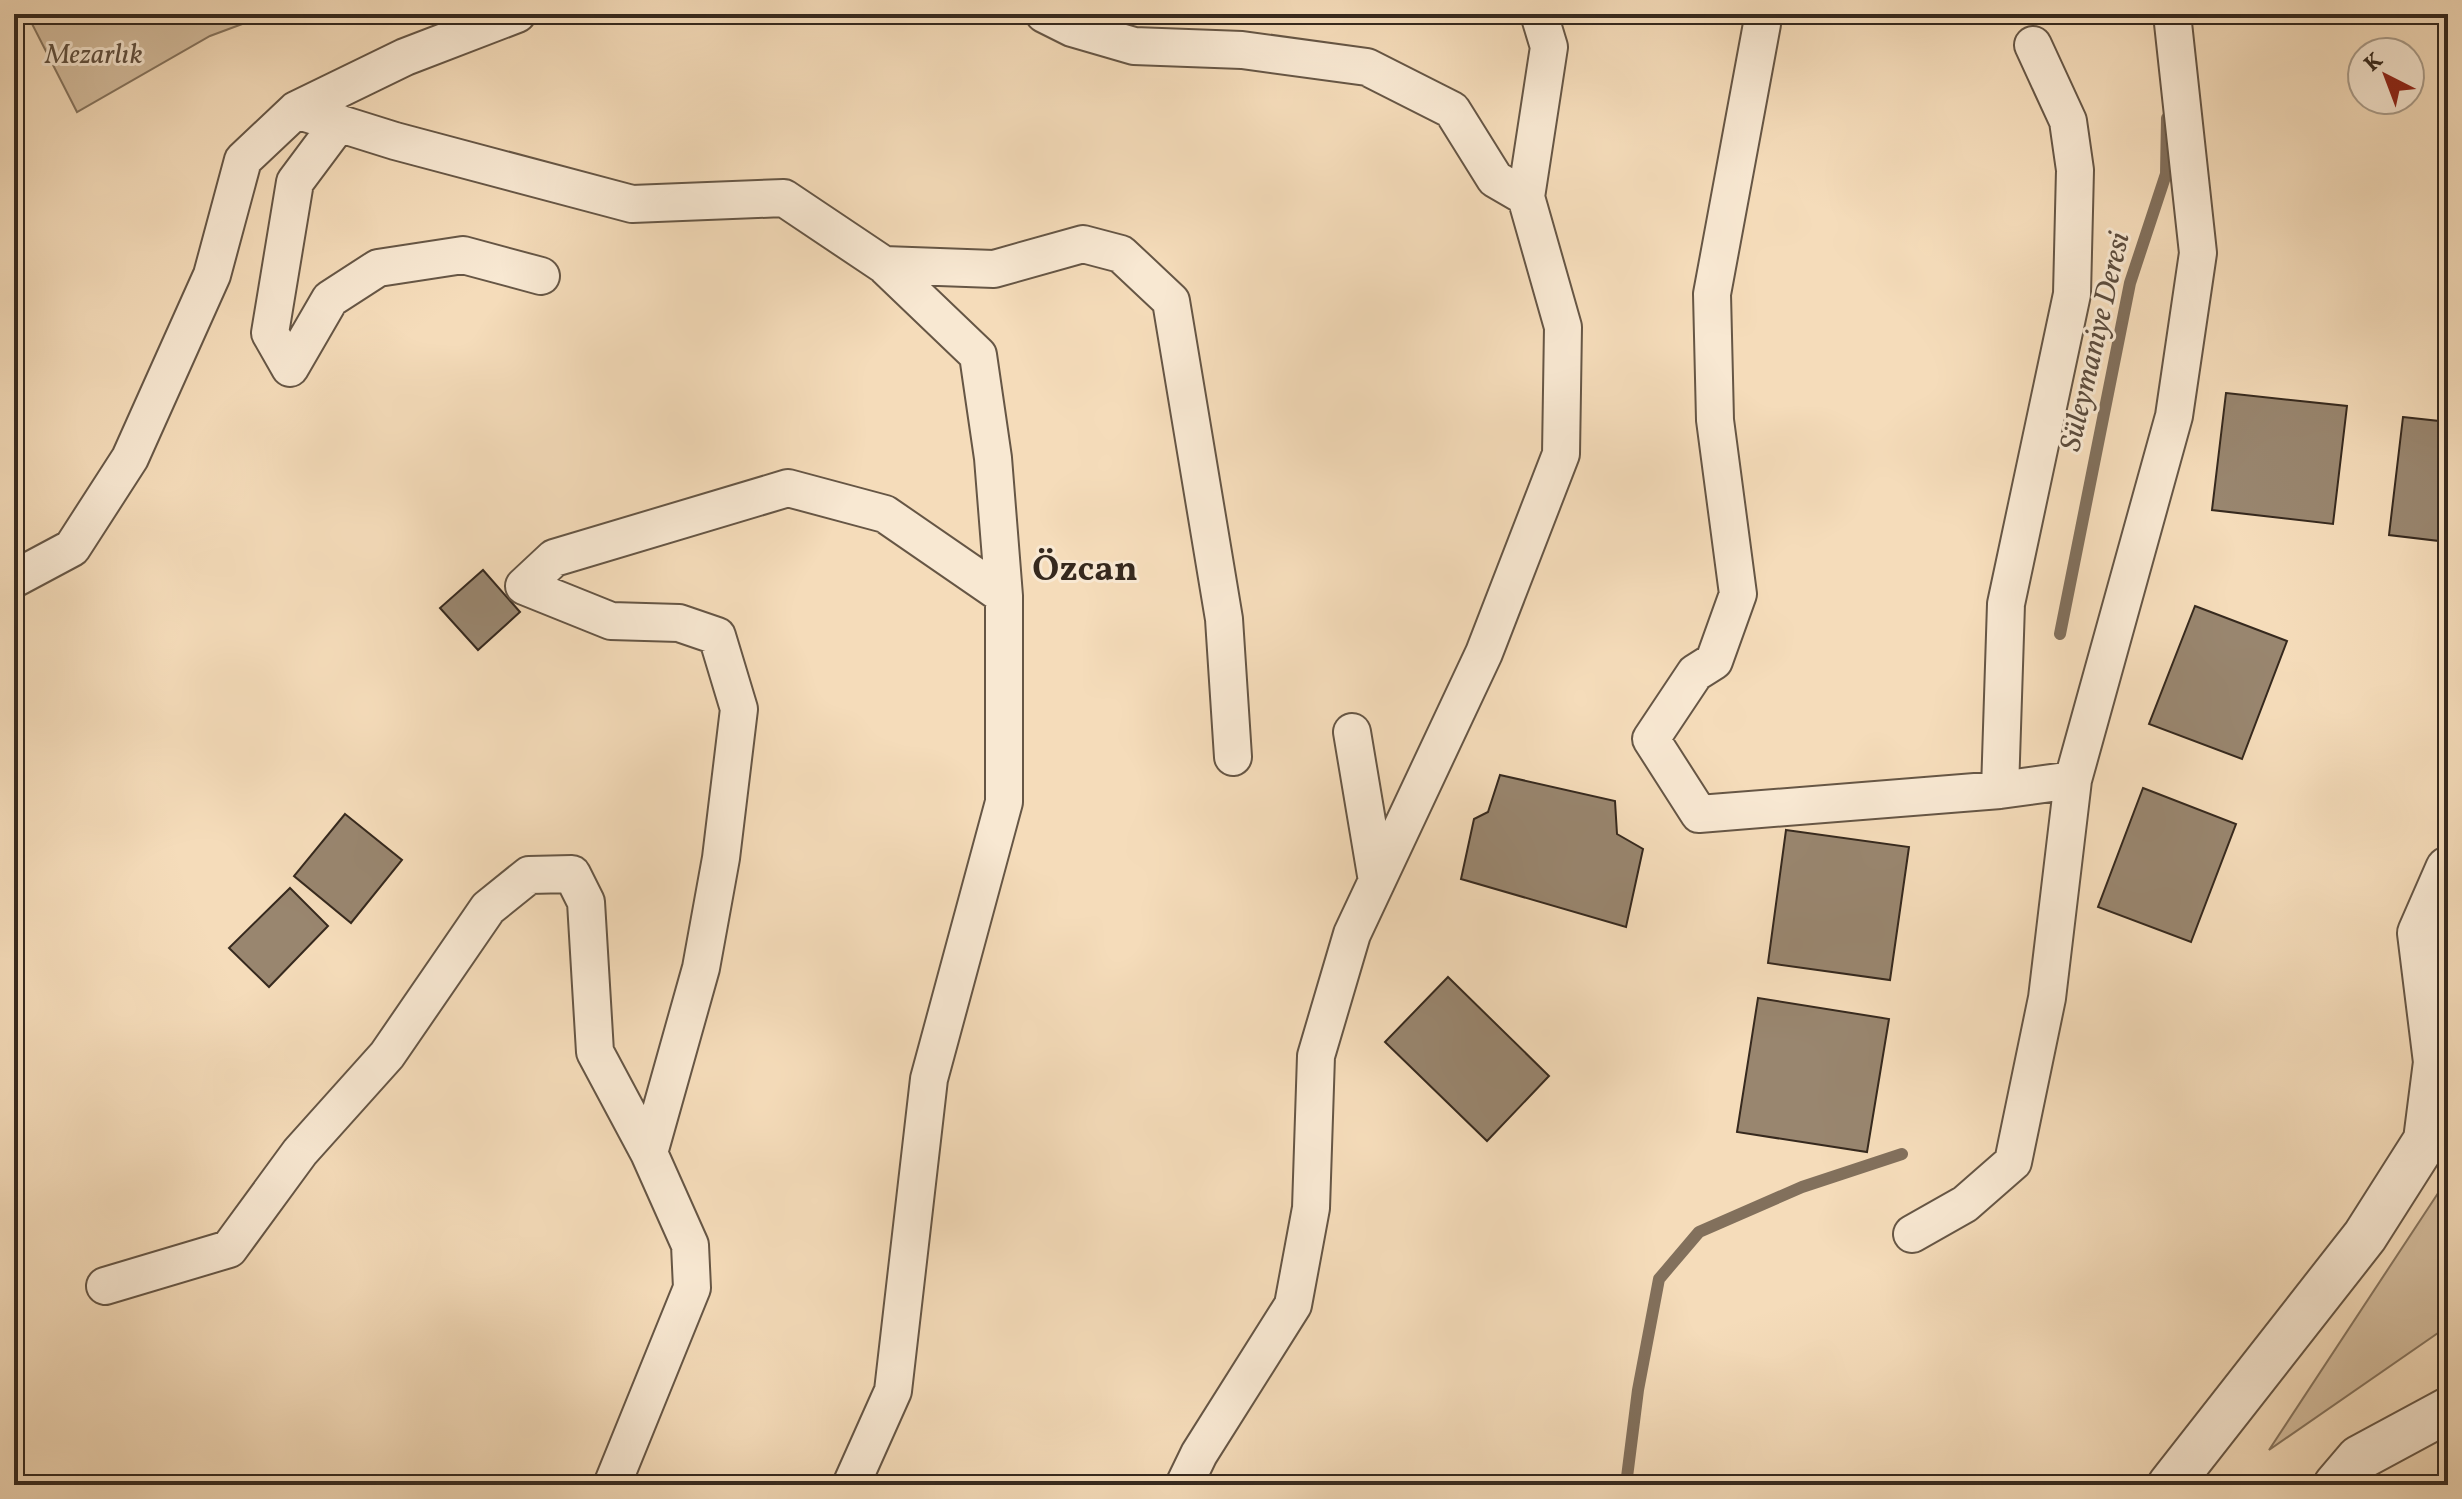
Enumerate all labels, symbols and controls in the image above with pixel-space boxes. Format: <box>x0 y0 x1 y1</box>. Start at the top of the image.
park label: Mezarlık <box>44 36 143 75</box>
north arrow <box>2346 36 2426 116</box>
text: K <box>2358 46 2391 80</box>
water label: Süleymaniye Deresi <box>2050 228 2142 455</box>
district label: Özcan <box>1032 546 1138 596</box>

